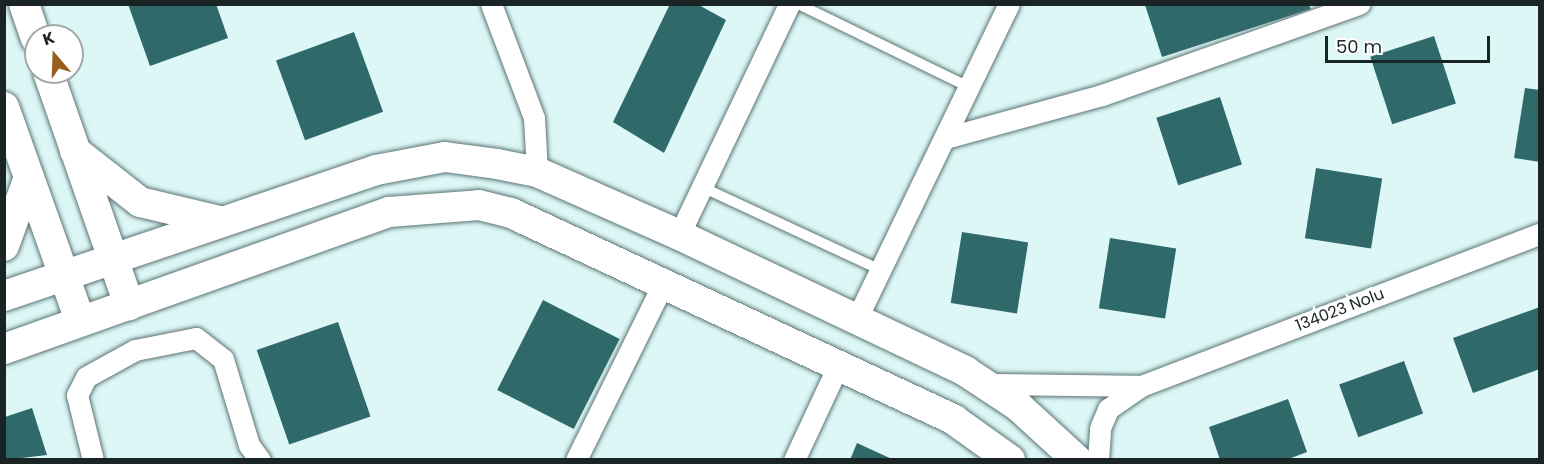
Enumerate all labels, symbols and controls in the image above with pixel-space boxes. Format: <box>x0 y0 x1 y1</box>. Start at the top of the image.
north arrow <box>24 24 84 84</box>
scale bar <box>1328 24 1493 62</box>
text: K <box>40 26 58 51</box>
text: 50 m <box>1336 34 1382 59</box>
street label: 134023 Nolu <box>1293 284 1387 336</box>

